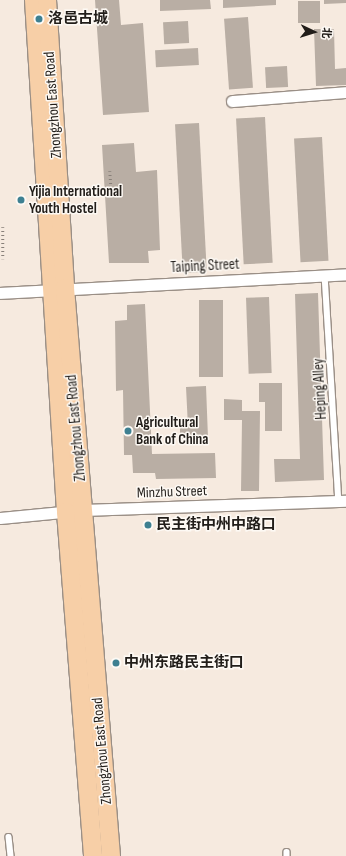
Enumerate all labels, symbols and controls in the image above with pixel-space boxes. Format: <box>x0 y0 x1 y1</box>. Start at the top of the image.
place label: 洛邑古城 <box>48 10 108 28</box>
north arrow <box>294 12 334 52</box>
marker: 洛邑古城 <box>33 13 45 25</box>
text: 北 <box>320 27 333 39</box>
street label: Zhongzhou East Road <box>40 51 66 159</box>
place label: Yijia International Youth Hostel <box>29 182 122 217</box>
marker: Yijia International Youth Hostel <box>16 195 26 205</box>
street label: Taiping Street <box>170 255 240 277</box>
street label: Heping Alley <box>309 358 331 420</box>
street label: Zhongzhou East Road <box>62 374 90 482</box>
place label: Agricultural Bank of China <box>136 413 208 448</box>
marker: Agricultural Bank of China <box>123 426 133 436</box>
street label: Minzhu Street <box>137 482 207 502</box>
place label: 民主街中州中路口 <box>156 516 276 534</box>
marker: 民主街中州中路口 <box>143 520 153 530</box>
place label: 中州东路民主街口 <box>124 654 244 672</box>
marker: 中州东路民主街口 <box>111 658 121 668</box>
street label: Zhongzhou East Road <box>88 697 116 805</box>

